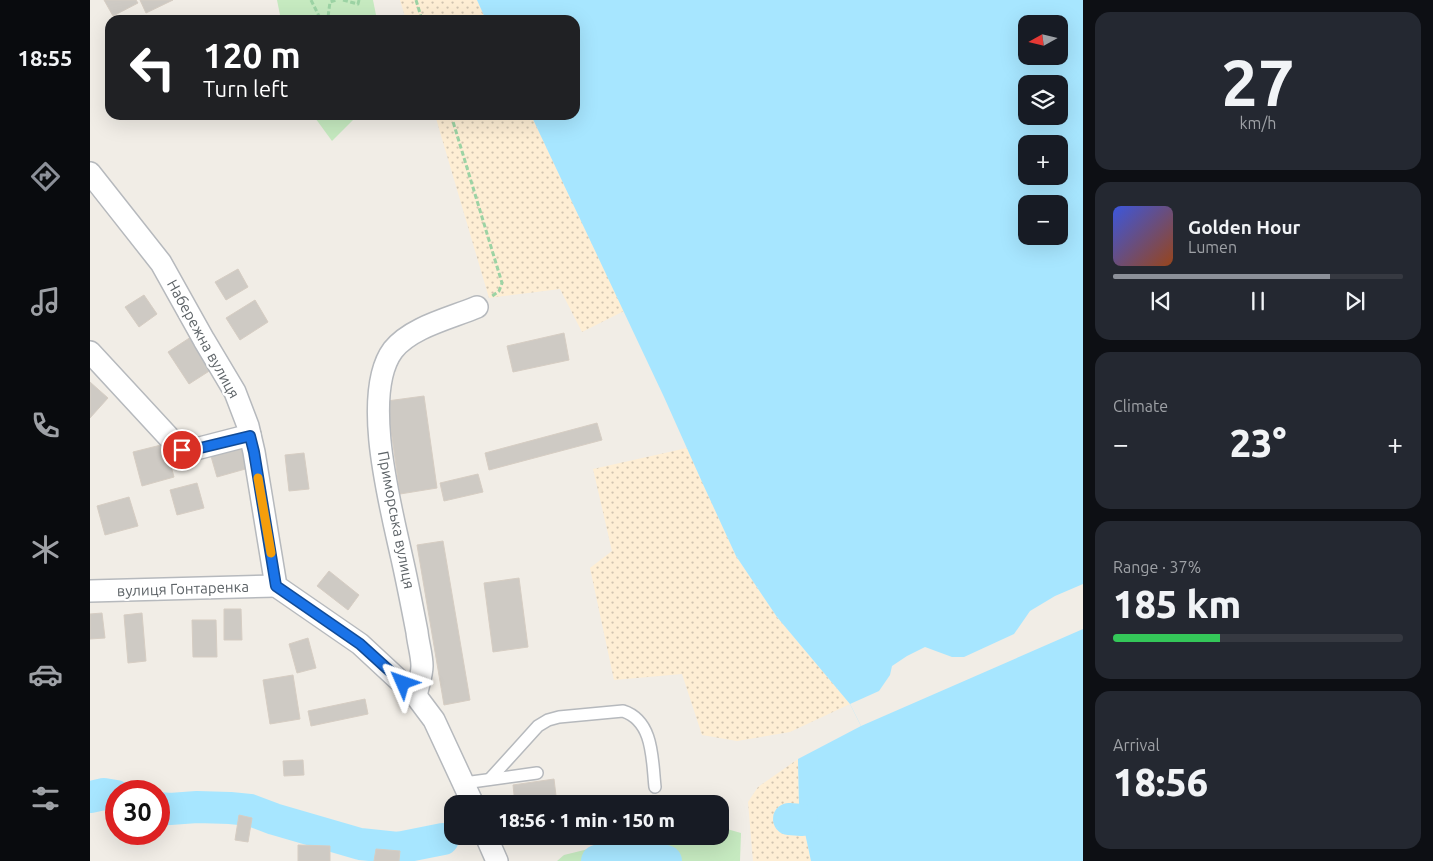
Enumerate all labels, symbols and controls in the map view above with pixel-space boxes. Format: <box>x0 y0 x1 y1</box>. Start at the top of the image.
north arrow <box>1018 15 1068 65</box>
map controls <box>1018 15 1068 245</box>
icon: left <box>120 35 185 100</box>
text: 120 m <box>203 35 301 75</box>
text: 18:55 <box>17 45 73 70</box>
text: 27 <box>1221 45 1295 118</box>
button: layers <box>1018 75 1068 125</box>
text: Turn left <box>203 76 288 101</box>
text: km/h <box>1240 114 1276 132</box>
button: + <box>1018 135 1068 185</box>
icon: directions <box>28 159 63 194</box>
button: − <box>1018 195 1068 245</box>
text: Golden Hour <box>1188 216 1300 238</box>
text: Lumen <box>1188 238 1237 256</box>
street label: Набережна вулиця <box>164 276 243 401</box>
icon: music <box>28 284 63 319</box>
icon: previous <box>1147 287 1175 315</box>
icon: pause <box>1244 287 1272 315</box>
icon: next <box>1341 287 1369 315</box>
text: Climate <box>1113 397 1168 415</box>
icon: phone <box>28 408 63 443</box>
text: 23° <box>1230 422 1286 464</box>
text: − <box>1113 428 1129 459</box>
text: + <box>1387 428 1403 459</box>
pin <box>161 429 203 471</box>
icon: arrive <box>168 436 196 464</box>
street label: Приморська вулиця <box>375 450 418 590</box>
icon: climate <box>28 532 63 567</box>
text: Range · 37% <box>1113 558 1201 576</box>
street label: вулиця Гонтаренка <box>117 578 249 599</box>
text: 185 km <box>1113 583 1241 625</box>
position arrow <box>376 656 428 708</box>
icon: car <box>28 657 63 692</box>
text: Arrival <box>1113 736 1160 754</box>
text: 18:56 <box>1113 761 1208 803</box>
speed limit sign: 30 <box>105 780 170 845</box>
icon: filters <box>28 781 63 816</box>
text: 18:56 · 1 min · 150 m <box>498 809 675 831</box>

